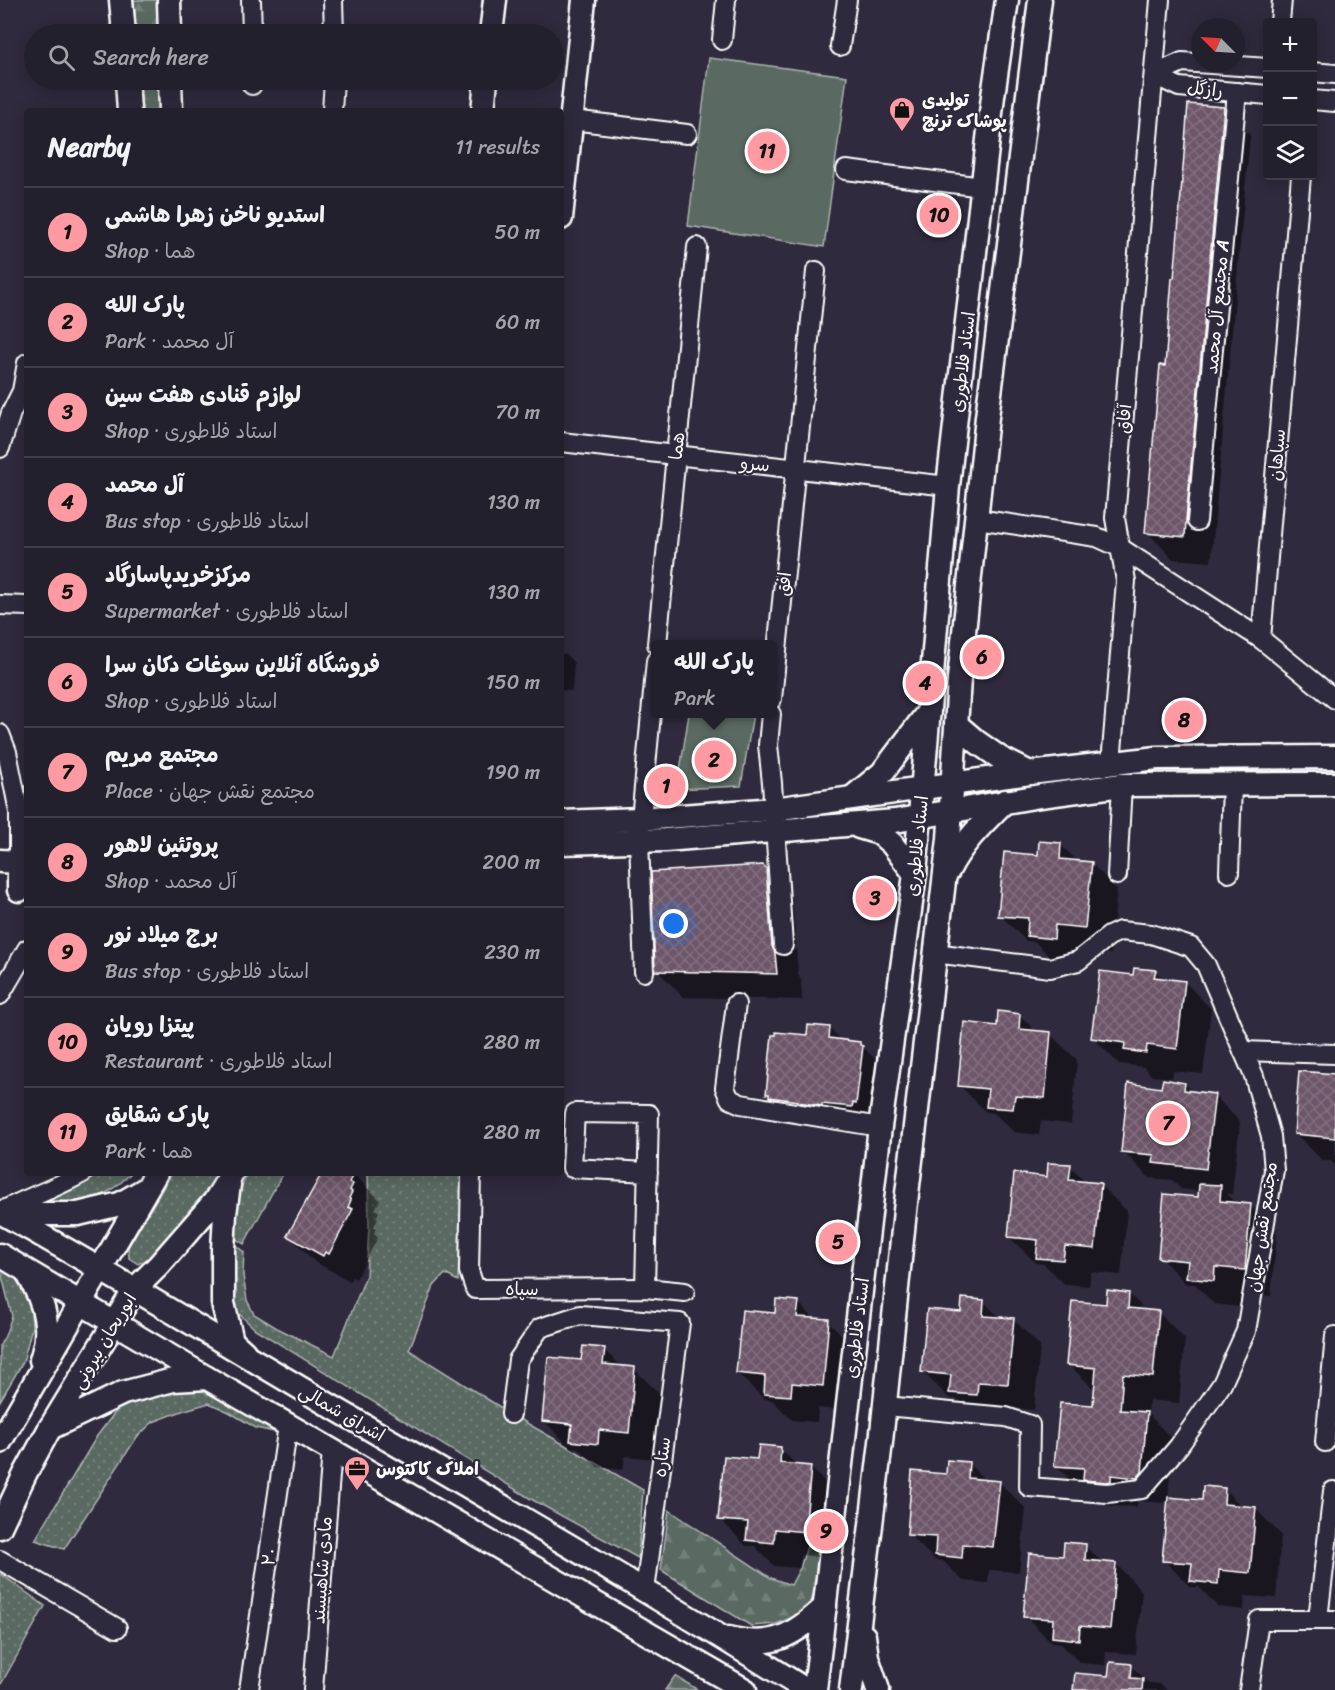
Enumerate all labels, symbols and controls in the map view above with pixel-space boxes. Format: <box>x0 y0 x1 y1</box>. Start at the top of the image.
north arrow <box>1191 18 1245 72</box>
map controls <box>1263 18 1317 180</box>
button: + <box>1263 18 1317 72</box>
search box <box>24 24 564 90</box>
text: Search here <box>93 38 209 77</box>
icon: search <box>45 41 78 74</box>
street label: رازگل <box>1185 71 1225 107</box>
button: − <box>1263 72 1317 126</box>
place label: تولیدی پوشاک ترنج <box>922 84 1008 137</box>
shop icon: تولیدی پوشاک ترنج <box>887 95 917 133</box>
text: Nearby <box>48 124 130 170</box>
button: layers <box>1263 126 1317 180</box>
pin: 11 <box>748 128 786 174</box>
text: 11 results <box>456 130 540 165</box>
pin: 10 <box>920 192 958 238</box>
text: استدیو ناخن زهرا هاشمی <box>105 195 325 234</box>
text: 1 <box>63 215 72 250</box>
text: 50 m <box>495 215 540 250</box>
text: Shop · هما <box>105 234 196 269</box>
street label: مجتمع آل محمد A <box>1195 238 1239 376</box>
text: پارک الله <box>105 285 185 324</box>
text: 2 <box>62 305 73 340</box>
text: 60 m <box>495 305 540 340</box>
street label: استاد فلاطوری <box>941 310 985 414</box>
text: Park · آل محمد <box>105 324 234 359</box>
text: لوازم قنادی هفت سین <box>105 375 301 414</box>
text: 3 <box>62 395 73 430</box>
text: 70 m <box>495 395 540 430</box>
street label: آفاق <box>1107 401 1141 435</box>
text: Shop · استاد فلاطوری <box>105 414 277 449</box>
street label: سپاهان <box>1259 428 1295 482</box>
street label: هما <box>660 430 694 462</box>
street label: سرو <box>737 446 772 482</box>
text: آل محمد <box>105 465 184 504</box>
text: 4 <box>61 485 74 520</box>
text: 130 m <box>487 485 540 520</box>
text: Bus stop · استاد فلاطوری <box>105 504 309 539</box>
text: مرکزخریدپاسارگاد <box>105 555 251 594</box>
street label: افق <box>767 570 801 598</box>
text: 5 <box>61 575 74 610</box>
text: 130 m <box>487 575 540 610</box>
text: Supermarket · استاد فلاطوری <box>105 594 348 629</box>
pin: 6 <box>962 634 1002 680</box>
popup <box>651 640 777 718</box>
text: پارک الله <box>674 642 754 681</box>
text: فروشگاه آنلاین سوغات دکان سرا <box>105 645 380 684</box>
pin: 4 <box>906 660 944 706</box>
text: 6 <box>62 665 73 700</box>
text: 150 m <box>486 665 540 700</box>
text: Park <box>674 681 715 716</box>
text: Shop · استاد فلاطوری <box>105 684 277 719</box>
pin: 8 <box>1164 698 1204 742</box>
text: مجتمع مریم <box>105 735 218 774</box>
pin: 2 <box>694 738 734 783</box>
text: 7 <box>62 755 73 790</box>
text: 190 m <box>486 755 540 790</box>
pin: 1 <box>646 764 686 808</box>
text: Place · مجتمع نقش جهان <box>105 774 315 809</box>
street label: استاد فلاطوری <box>896 794 938 898</box>
text: پروتئین لاهور <box>105 825 218 864</box>
text: 8 <box>61 845 74 880</box>
text: 200 m <box>483 845 540 880</box>
text: Shop · آل محمد <box>105 864 236 899</box>
pin: 3 <box>856 876 894 920</box>
your location <box>659 909 688 938</box>
text: برج میلاد نور <box>105 915 218 954</box>
text: 9 <box>61 935 74 970</box>
text: 230 m <box>484 935 540 970</box>
text: Bus stop · استاد فلاطوری <box>105 954 309 989</box>
text: پیتزا رویان <box>105 1005 194 1044</box>
text: 10 <box>57 1025 78 1060</box>
text: 280 m <box>483 1025 540 1060</box>
text: Restaurant · استاد فلاطوری <box>105 1044 332 1079</box>
text: پارک شقایق <box>105 1095 209 1134</box>
pin: 7 <box>1148 1100 1188 1146</box>
text: 11 <box>59 1115 76 1150</box>
text: 280 m <box>483 1115 540 1150</box>
text: Park · هما <box>105 1134 193 1169</box>
street label: مجتمع نقش جهان <box>1237 1160 1287 1294</box>
pin: 5 <box>818 1220 858 1264</box>
street label: سپاه <box>505 1273 539 1305</box>
street label: استاد فلاطوری <box>835 1276 879 1380</box>
street label: ابوریحان بیرونی <box>62 1286 146 1396</box>
street label: اشراق شمالی <box>293 1375 391 1451</box>
street label: ستاره <box>644 1435 680 1479</box>
place label: املاک کاکتوس <box>376 1453 479 1485</box>
office icon: املاک کاکتوس <box>342 1454 372 1492</box>
pin: 9 <box>806 1508 846 1553</box>
street label: مادی شاهپسند <box>302 1515 342 1625</box>
street label: ۲۰ <box>252 1546 286 1568</box>

